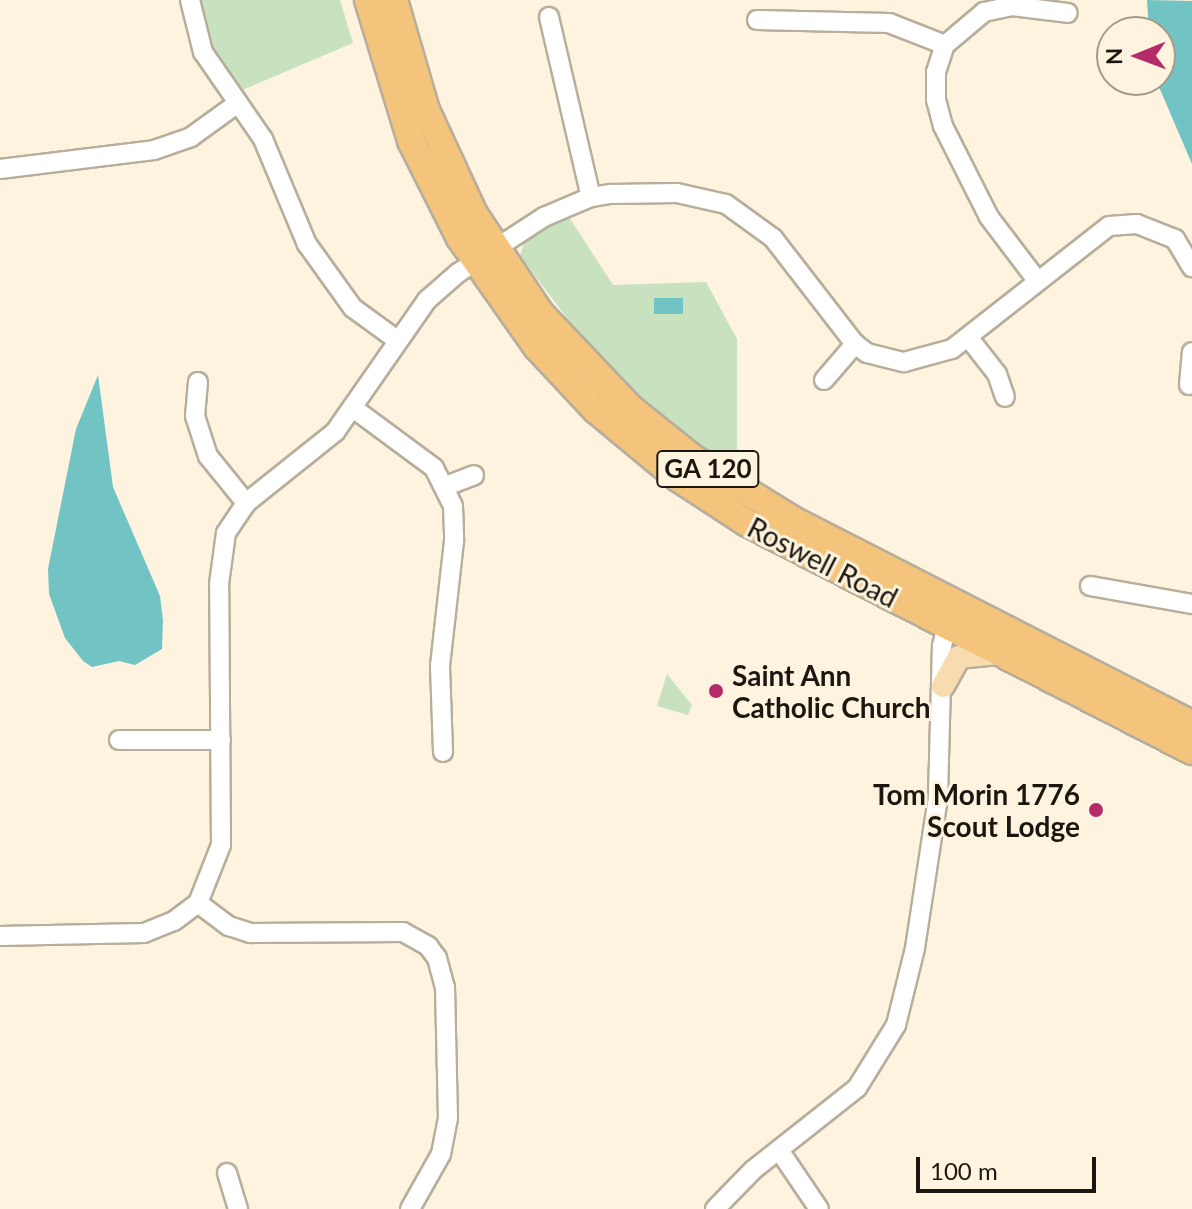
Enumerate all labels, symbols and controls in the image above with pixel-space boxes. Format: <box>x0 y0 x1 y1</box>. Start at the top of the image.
north arrow <box>1096 16 1176 96</box>
text: N <box>1100 48 1127 65</box>
road number: GA 120 <box>654 447 762 491</box>
street label: Roswell Road <box>742 510 904 614</box>
place label: Saint Ann Catholic Church <box>732 658 931 724</box>
marker: Saint Ann Catholic Church <box>707 682 725 700</box>
place label: Tom Morin 1776 Scout Lodge <box>873 777 1080 843</box>
marker: Tom Morin 1776 Scout Lodge <box>1087 801 1105 819</box>
scale bar <box>920 1141 1100 1191</box>
text: 100 m <box>930 1156 998 1185</box>

